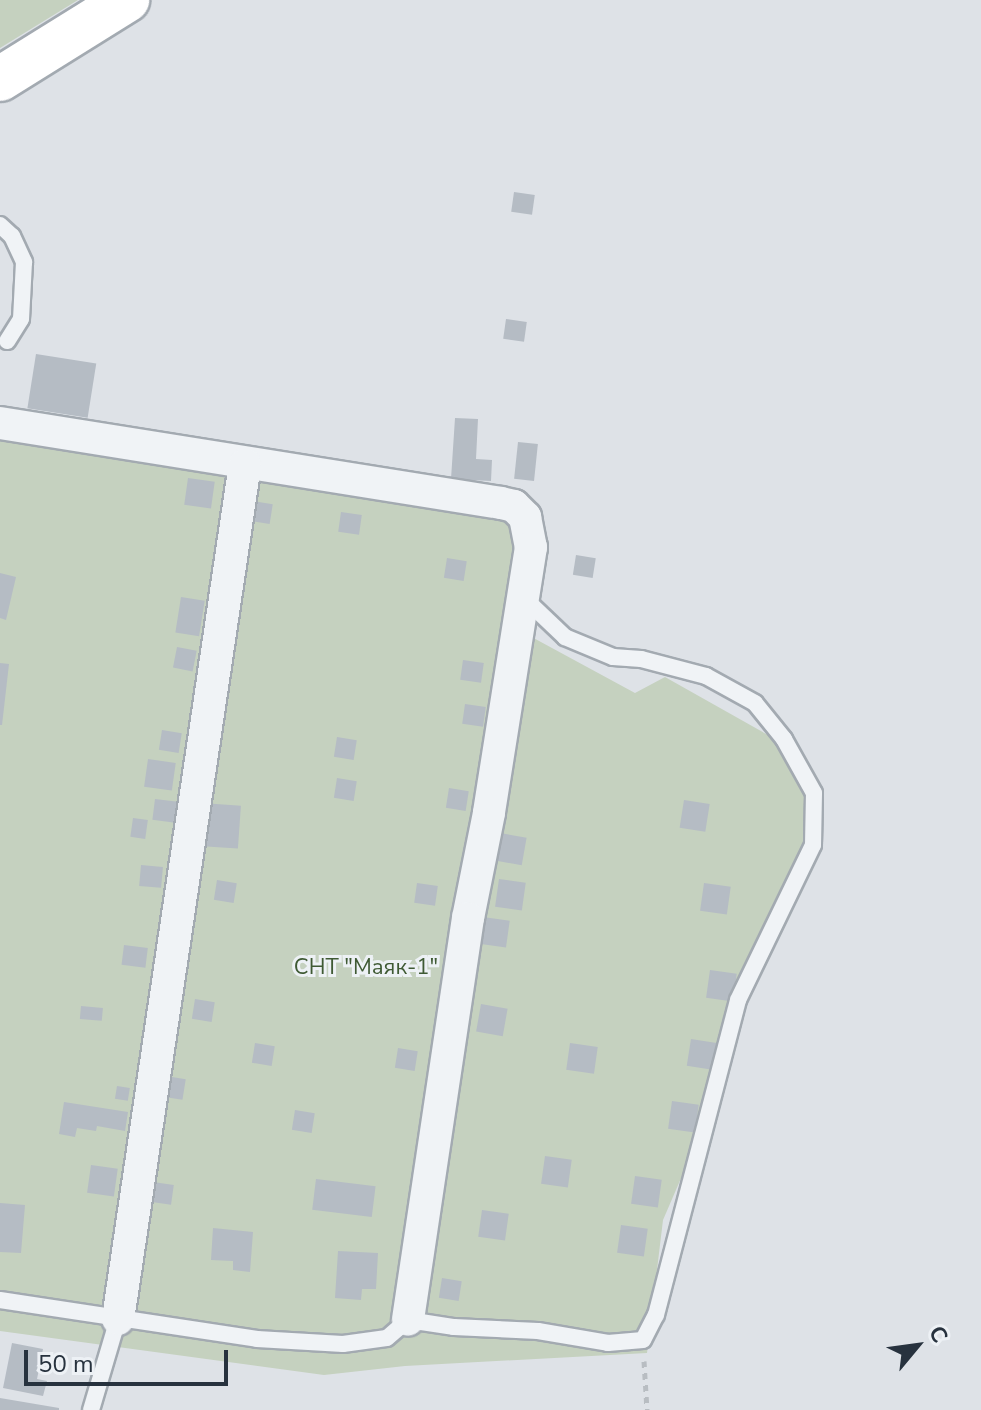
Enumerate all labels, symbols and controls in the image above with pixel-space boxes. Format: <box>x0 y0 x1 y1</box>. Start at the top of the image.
park label: СНТ "Маяк-1" <box>294 955 438 981</box>
north arrow <box>877 1306 957 1386</box>
text: С <box>921 1321 955 1348</box>
scale bar <box>28 1334 232 1384</box>
text: 50 m <box>38 1348 94 1380</box>

